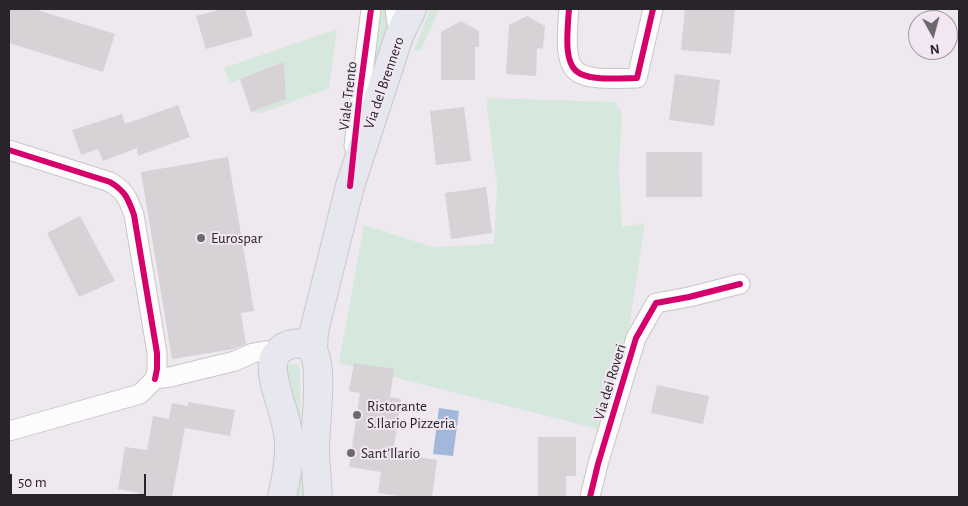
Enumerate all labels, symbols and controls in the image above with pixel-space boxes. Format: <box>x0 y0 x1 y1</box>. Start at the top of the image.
north arrow <box>908 10 958 60</box>
street label: Via del Brennero <box>360 34 408 132</box>
text: N <box>929 41 940 56</box>
street label: Viale Trento <box>335 60 361 132</box>
place label: Eurospar <box>211 229 262 247</box>
marker: Eurospar <box>195 232 207 244</box>
street label: Via dei Roveri <box>590 342 630 422</box>
place label: Ristorante S.Ilario Pizzeria <box>367 397 455 432</box>
marker: Ristorante S.Ilario Pizzeria <box>351 409 363 421</box>
place label: Sant'Ilario <box>361 444 420 462</box>
marker: Sant'Ilario <box>345 447 357 459</box>
scale bar <box>12 464 149 496</box>
text: 50 m <box>18 475 47 490</box>

